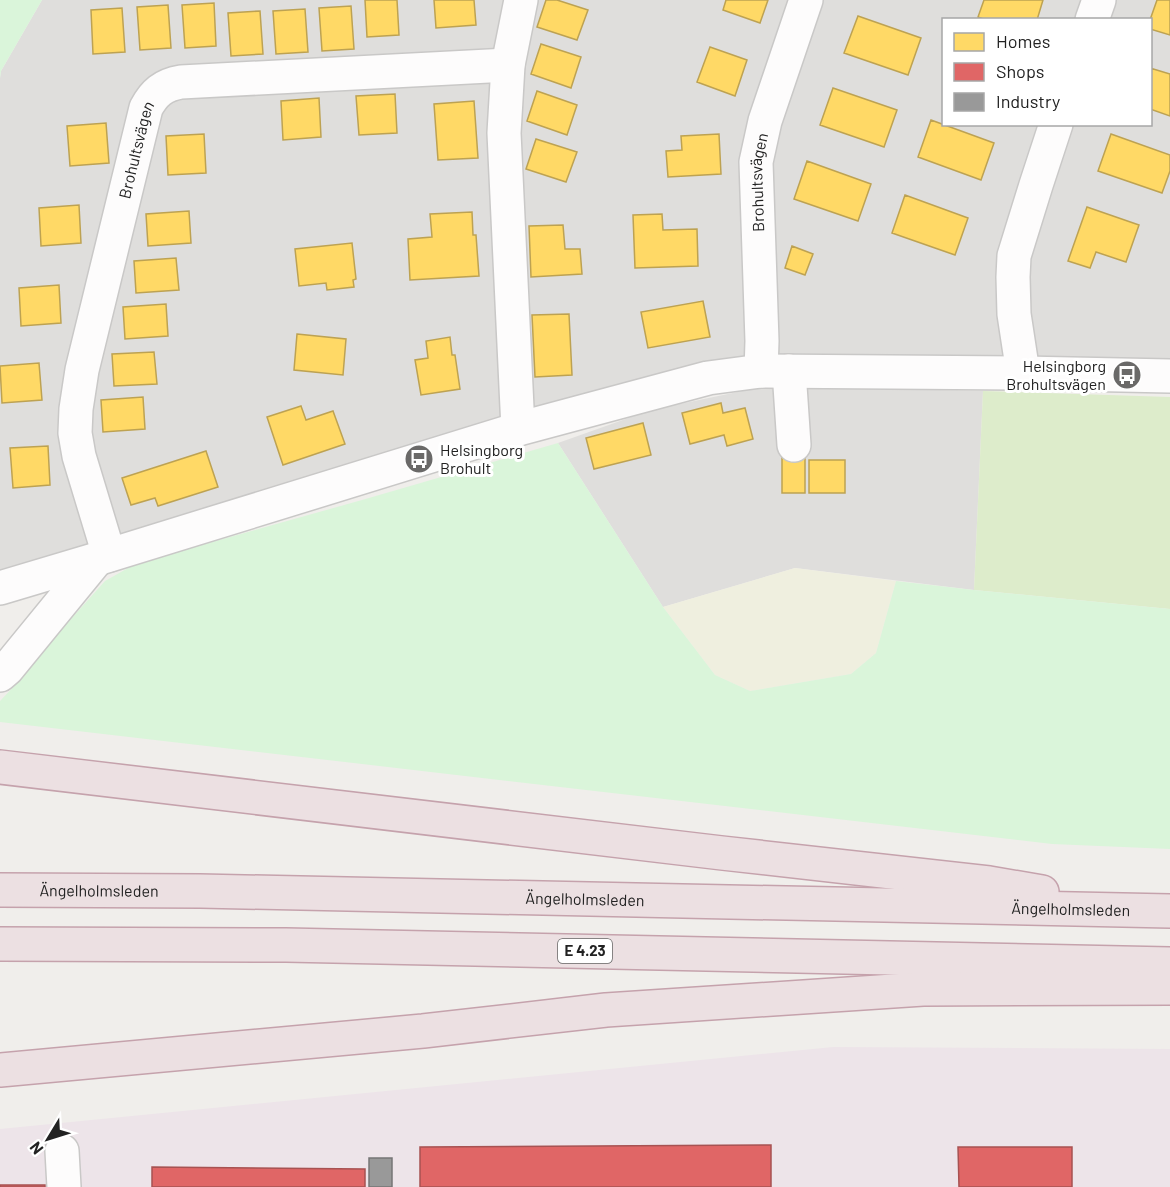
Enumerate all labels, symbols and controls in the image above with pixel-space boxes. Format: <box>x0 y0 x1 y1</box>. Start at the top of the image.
legend <box>942 18 1152 126</box>
text: Homes <box>996 30 1050 52</box>
text: Shops <box>996 60 1045 82</box>
text: Industry <box>996 90 1060 112</box>
street label: Brohultsvägen <box>114 97 157 200</box>
street label: Brohultsvägen <box>746 131 771 232</box>
place label: Helsingborg Brohultsvägen <box>1006 356 1106 393</box>
bus stop icon: Helsingborg Brohultsvägen <box>1111 359 1143 391</box>
place label: Helsingborg Brohult <box>440 440 523 477</box>
bus stop icon: Helsingborg Brohult <box>403 443 435 475</box>
street label: Ängelholmsleden <box>39 880 159 900</box>
street label: Ängelholmsleden <box>525 888 645 909</box>
street label: Ängelholmsleden <box>1011 898 1131 919</box>
road number: E 4.23 <box>558 939 612 963</box>
north arrow <box>18 1109 78 1169</box>
text: N <box>25 1139 47 1159</box>

